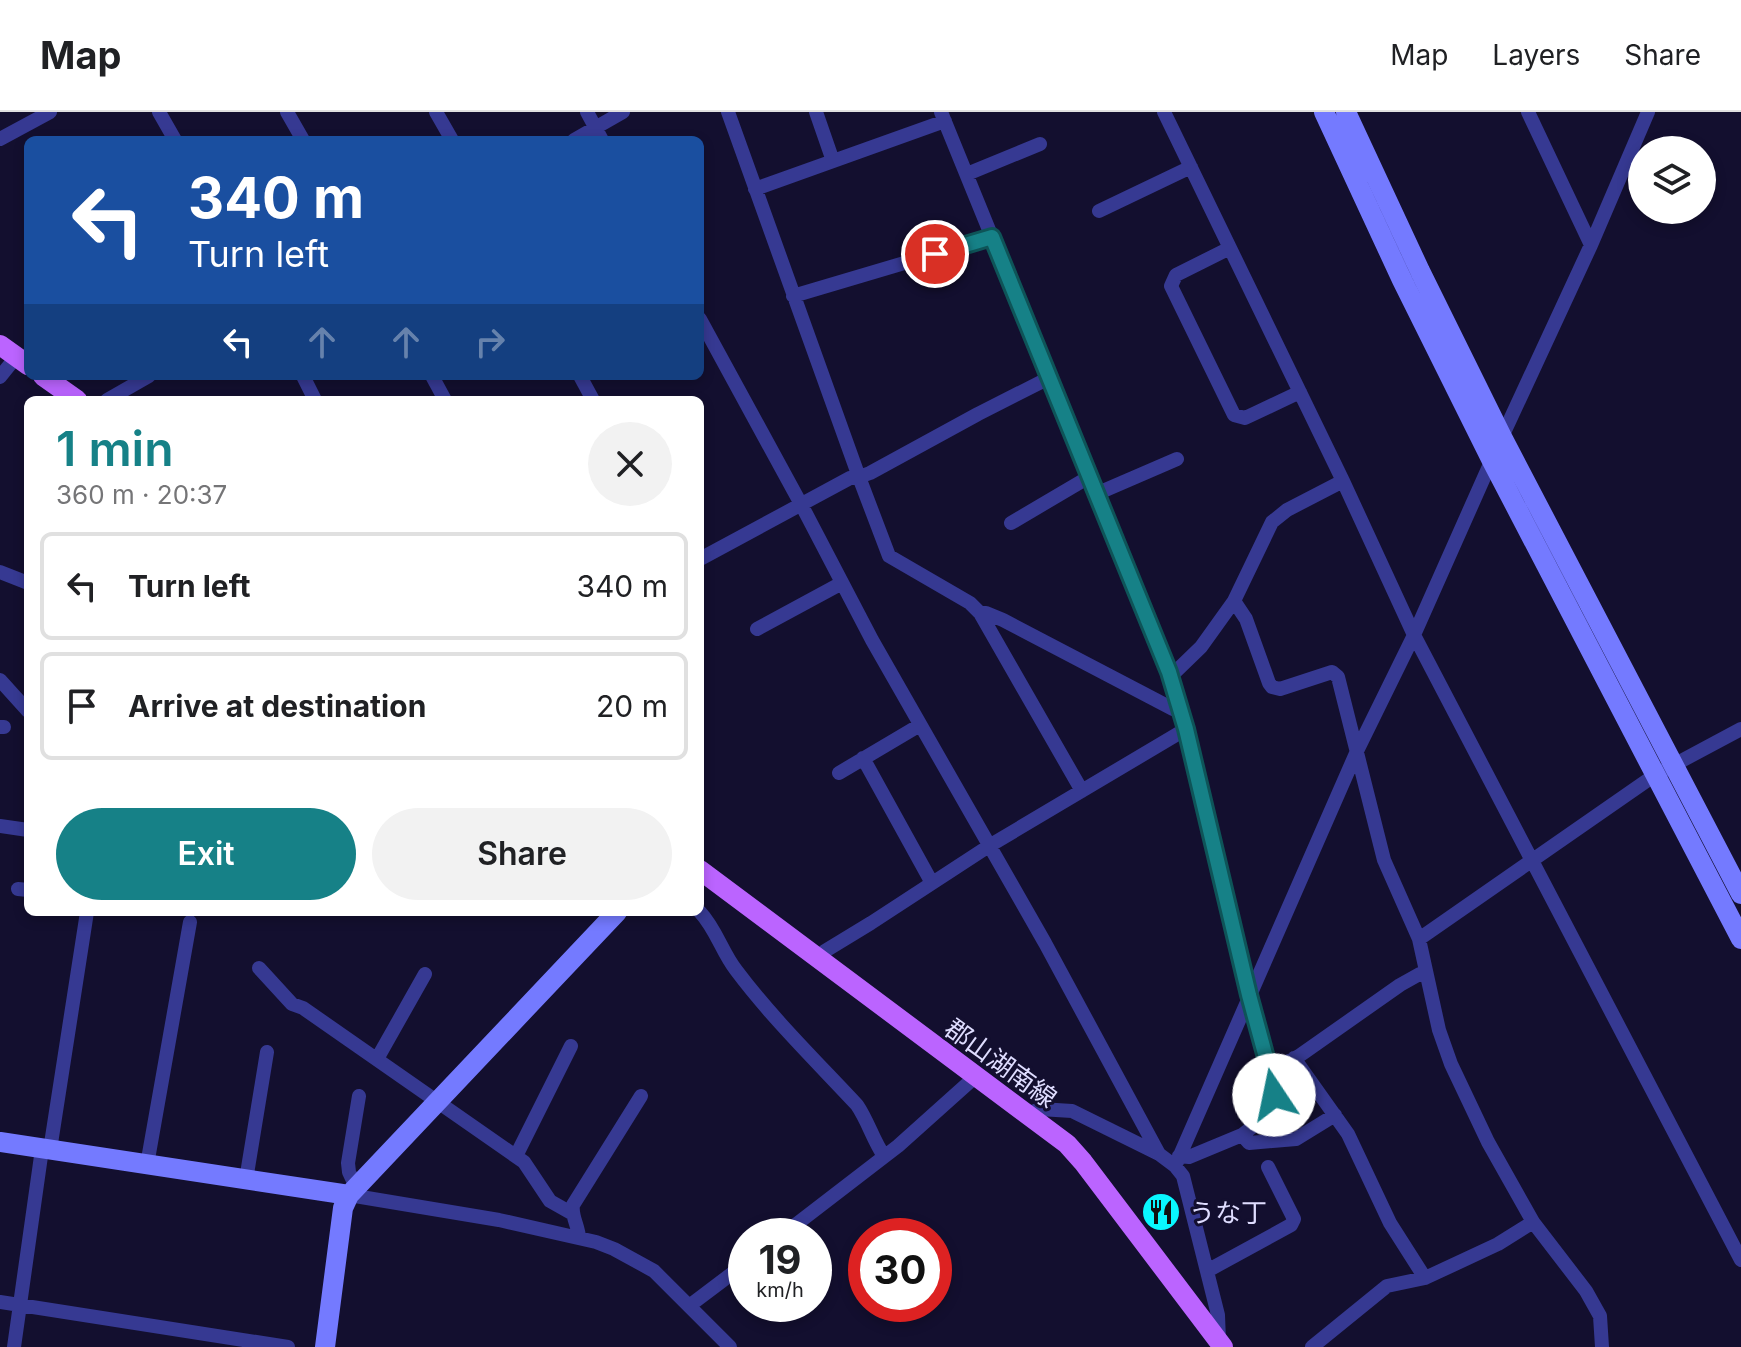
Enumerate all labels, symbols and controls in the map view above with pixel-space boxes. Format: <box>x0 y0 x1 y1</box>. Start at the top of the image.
text: Map <box>40 32 121 78</box>
text: Map <box>1390 38 1448 72</box>
text: Layers <box>1492 38 1580 72</box>
text: Share <box>1624 38 1701 72</box>
map controls <box>1628 136 1716 224</box>
button: layers <box>1628 136 1716 224</box>
text: 340 m <box>188 164 364 232</box>
icon: left <box>56 168 160 272</box>
pin <box>901 220 969 288</box>
text: Turn left <box>188 232 329 276</box>
icon: arrive <box>913 232 957 276</box>
icon: left <box>216 320 260 364</box>
icon: ahead <box>300 320 344 364</box>
icon: ahead <box>384 320 428 364</box>
icon: right <box>468 320 512 364</box>
text: 1 min <box>56 419 174 478</box>
button: close <box>588 422 672 506</box>
text: 360 m · 20:37 <box>56 479 227 510</box>
icon: left <box>60 564 104 608</box>
text: Turn left <box>128 568 250 604</box>
text: 340 m <box>576 568 668 604</box>
icon: arrive <box>60 684 104 728</box>
text: Arrive at destination <box>128 688 426 724</box>
text: 20 m <box>596 688 668 724</box>
button: Exit <box>56 808 356 900</box>
button: Share <box>372 808 672 900</box>
street label: 郡山湖南線 <box>939 1012 1063 1114</box>
position arrow <box>1232 1053 1316 1137</box>
restaurant icon: うな丁 <box>1140 1191 1182 1233</box>
place label: うな丁 <box>1189 1197 1267 1228</box>
speed limit sign: 30 <box>848 1218 952 1322</box>
text: 19 <box>758 1235 802 1284</box>
text: km/h <box>756 1278 804 1302</box>

